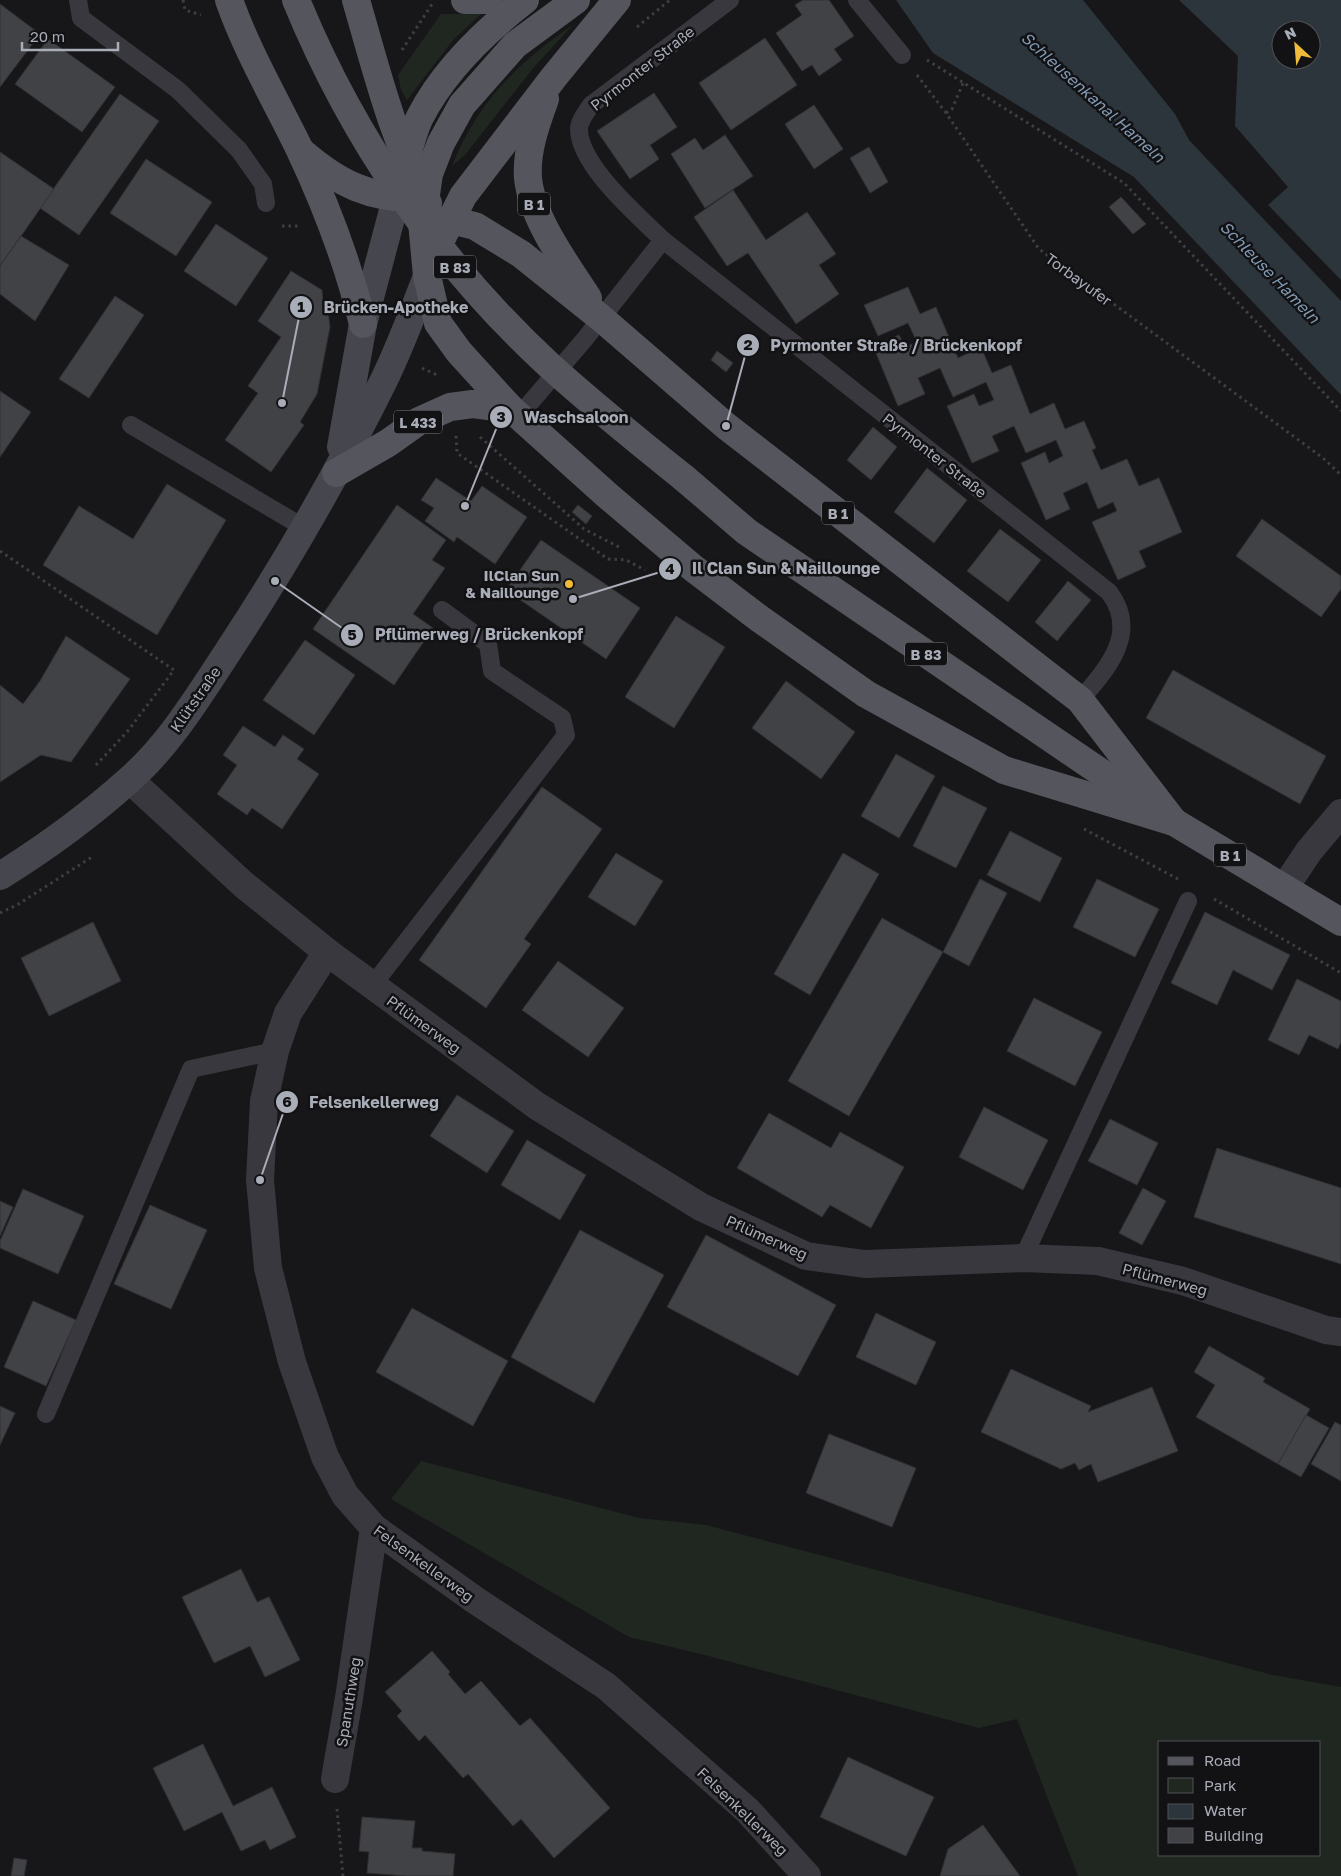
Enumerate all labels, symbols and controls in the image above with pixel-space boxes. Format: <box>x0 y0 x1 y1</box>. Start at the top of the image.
scale bar <box>22 20 119 52</box>
north arrow <box>1271 20 1321 70</box>
street label: Pyrmonter Straße <box>586 22 698 114</box>
text: N <box>1282 23 1299 43</box>
text: 20 m <box>30 27 65 45</box>
water label: Schleusenkanal Hameln <box>1017 27 1170 167</box>
road number: B 1 <box>518 192 550 215</box>
water label: Schleuse Hameln <box>1216 217 1325 328</box>
street label: Torbayufer <box>1042 249 1116 309</box>
road number: B 83 <box>434 256 476 278</box>
callout: Brücken-Apotheke <box>289 292 479 323</box>
text: 1 <box>297 297 305 315</box>
text: Brücken-Apotheke <box>323 297 469 317</box>
callout: Pyrmonter Straße / Brückenkopf <box>736 330 1032 361</box>
text: 2 <box>743 335 753 353</box>
text: Pyrmonter Straße / Brückenkopf <box>770 335 1022 355</box>
callout: Waschsaloon <box>489 402 638 433</box>
text: 3 <box>496 407 506 425</box>
text: Waschsaloon <box>524 407 628 427</box>
street label: Pyrmonter Straße <box>879 409 991 501</box>
road number: L 433 <box>394 411 442 434</box>
road number: B 1 <box>822 502 854 524</box>
callout: Il Clan Sun & Naillounge <box>657 553 890 584</box>
text: Il Clan Sun & Naillounge <box>692 558 880 578</box>
text: 4 <box>665 559 675 577</box>
place label: IlClan Sun & Naillounge <box>465 566 559 601</box>
marker: IlClan Sun & Naillounge <box>563 578 575 590</box>
callout: Pflümerweg / Brückenkopf <box>340 619 593 650</box>
text: Pflümerweg / Brückenkopf <box>375 624 583 644</box>
text: 5 <box>347 625 357 643</box>
road number: B 83 <box>905 642 947 666</box>
street label: Klütstraße <box>166 663 224 735</box>
road number: B 1 <box>1214 844 1246 866</box>
street label: Pflümerweg <box>383 991 465 1057</box>
callout: Felsenkellerweg <box>274 1086 449 1117</box>
text: 6 <box>282 1092 292 1110</box>
text: Felsenkellerweg <box>309 1092 439 1112</box>
street label: Pflümerweg <box>723 1211 811 1263</box>
street label: Pflümerweg <box>1120 1259 1210 1299</box>
street label: Felsenkellerweg <box>370 1521 478 1605</box>
street label: Spanuthweg <box>332 1656 364 1748</box>
legend <box>1158 1741 1321 1856</box>
text: Road <box>1204 1751 1241 1769</box>
street label: Felsenkellerweg <box>694 1763 792 1859</box>
text: Park <box>1204 1776 1237 1794</box>
text: Water <box>1204 1801 1247 1819</box>
text: Building <box>1204 1826 1264 1844</box>

